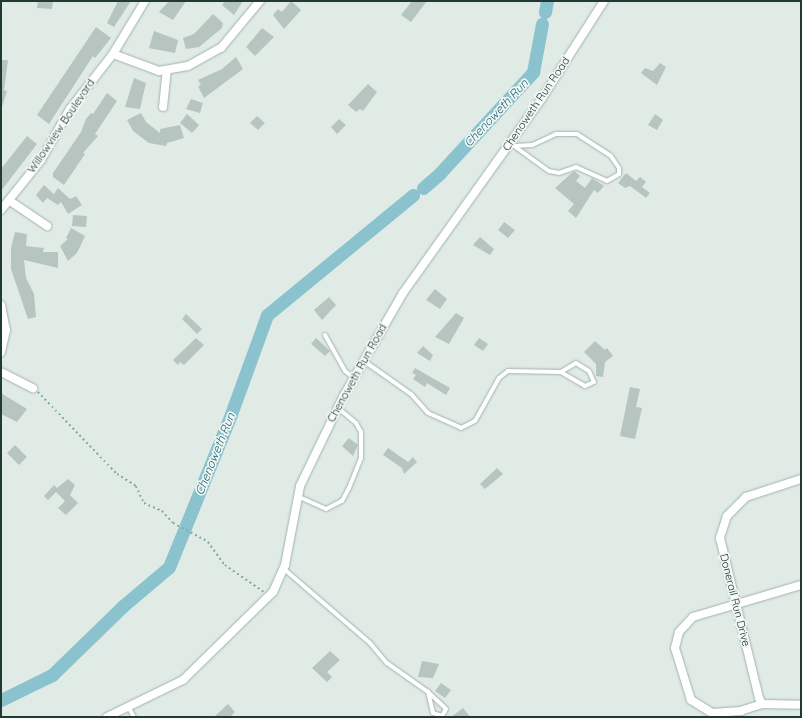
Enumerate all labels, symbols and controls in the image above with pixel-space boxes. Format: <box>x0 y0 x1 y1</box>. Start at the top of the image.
street label: Chenoweth Run Road <box>500 55 572 153</box>
street label: Willowview Boulevard <box>25 76 97 176</box>
water label: Chenoweth Run <box>461 76 531 150</box>
street label: Chenoweth Run Road <box>324 322 390 424</box>
water label: Chenoweth Run <box>192 411 238 497</box>
street label: Donerail Run Drive <box>717 552 753 648</box>

